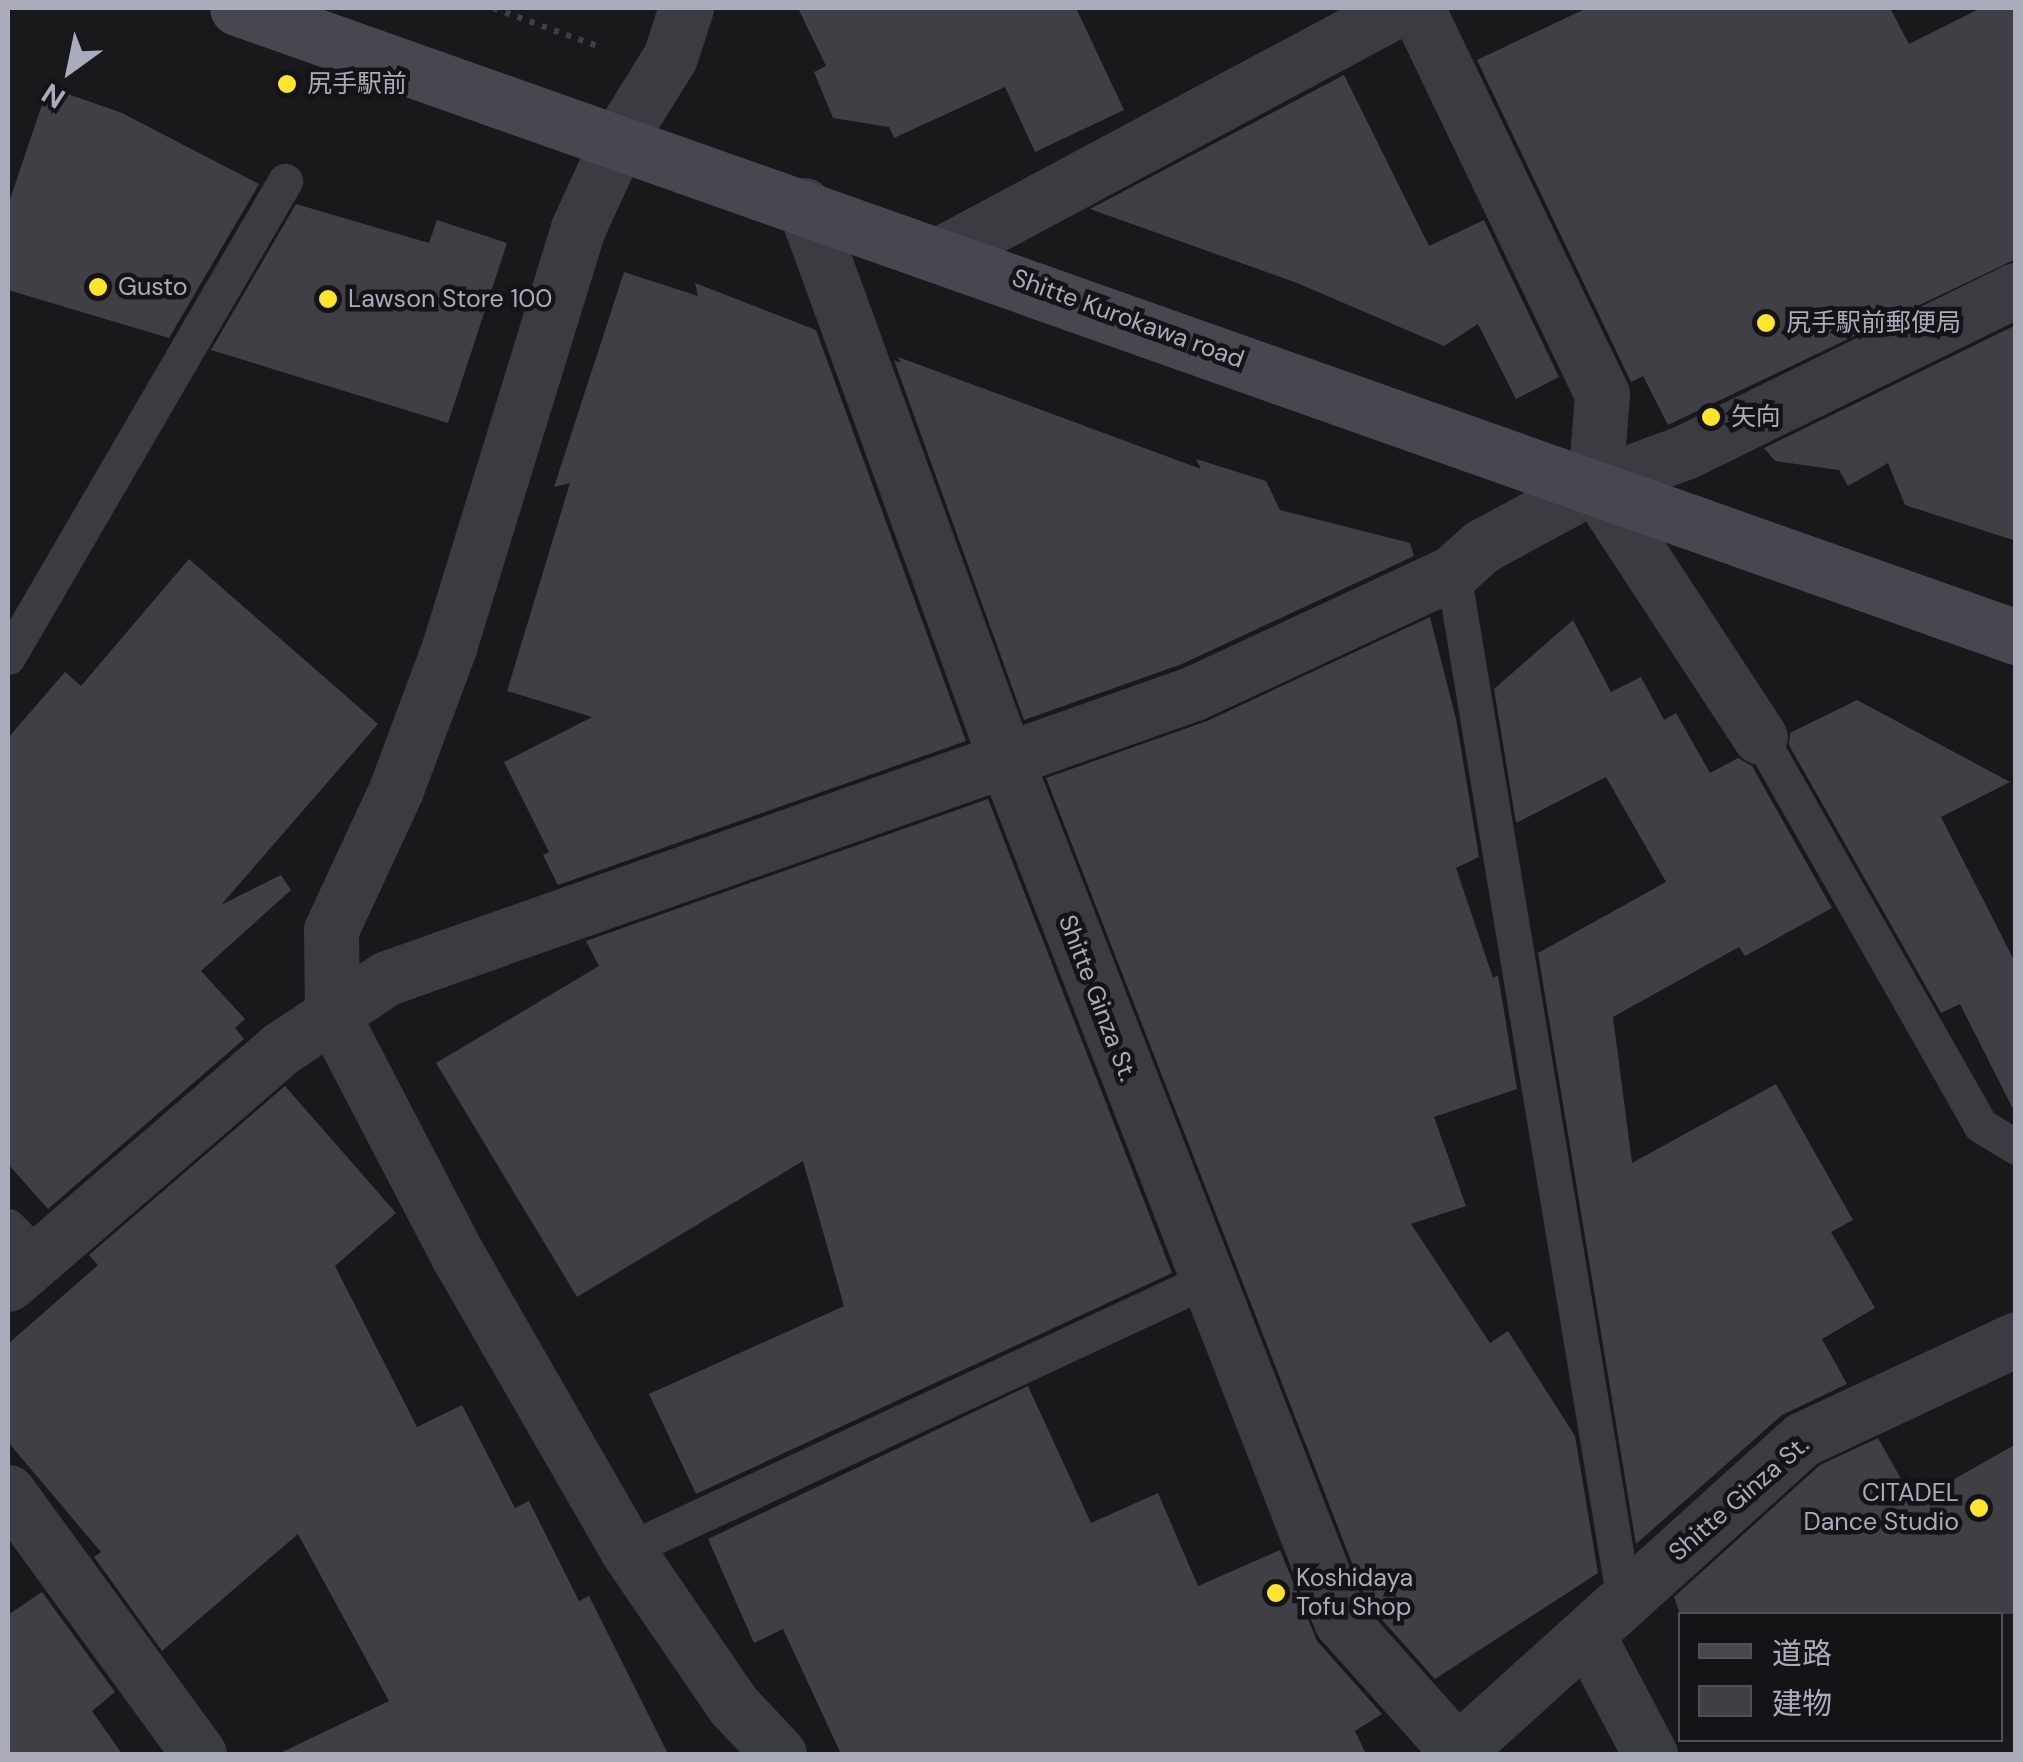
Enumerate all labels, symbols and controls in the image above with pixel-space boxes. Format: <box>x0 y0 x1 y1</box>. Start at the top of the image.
north arrow <box>20 20 120 120</box>
place label: 尻手駅前 <box>307 69 407 99</box>
marker: 尻手駅前 <box>276 73 298 95</box>
text: N <box>35 75 72 117</box>
street label: Shitte Kurokawa road <box>1008 263 1248 375</box>
place label: Gusto <box>118 272 188 302</box>
marker: Gusto <box>87 276 109 298</box>
place label: Lawson Store 100 <box>348 284 552 314</box>
marker: Lawson Store 100 <box>317 288 339 310</box>
place label: 尻手駅前郵便局 <box>1786 308 1961 338</box>
marker: 尻手駅前郵便局 <box>1755 312 1777 334</box>
place label: 矢向 <box>1731 402 1781 432</box>
marker: 矢向 <box>1700 406 1722 428</box>
street label: Shitte Ginza St. <box>1052 911 1142 1085</box>
street label: Shitte Ginza St. <box>1663 1430 1815 1568</box>
place label: CITADEL Dance Studio <box>1804 1479 1959 1538</box>
marker: CITADEL Dance Studio <box>1968 1497 1990 1519</box>
place label: Koshidaya Tofu Shop <box>1296 1564 1413 1623</box>
marker: Koshidaya Tofu Shop <box>1265 1582 1287 1604</box>
legend <box>1678 1612 2003 1742</box>
text: 道路 <box>1772 1634 1832 1673</box>
text: 建物 <box>1772 1684 1832 1723</box>

